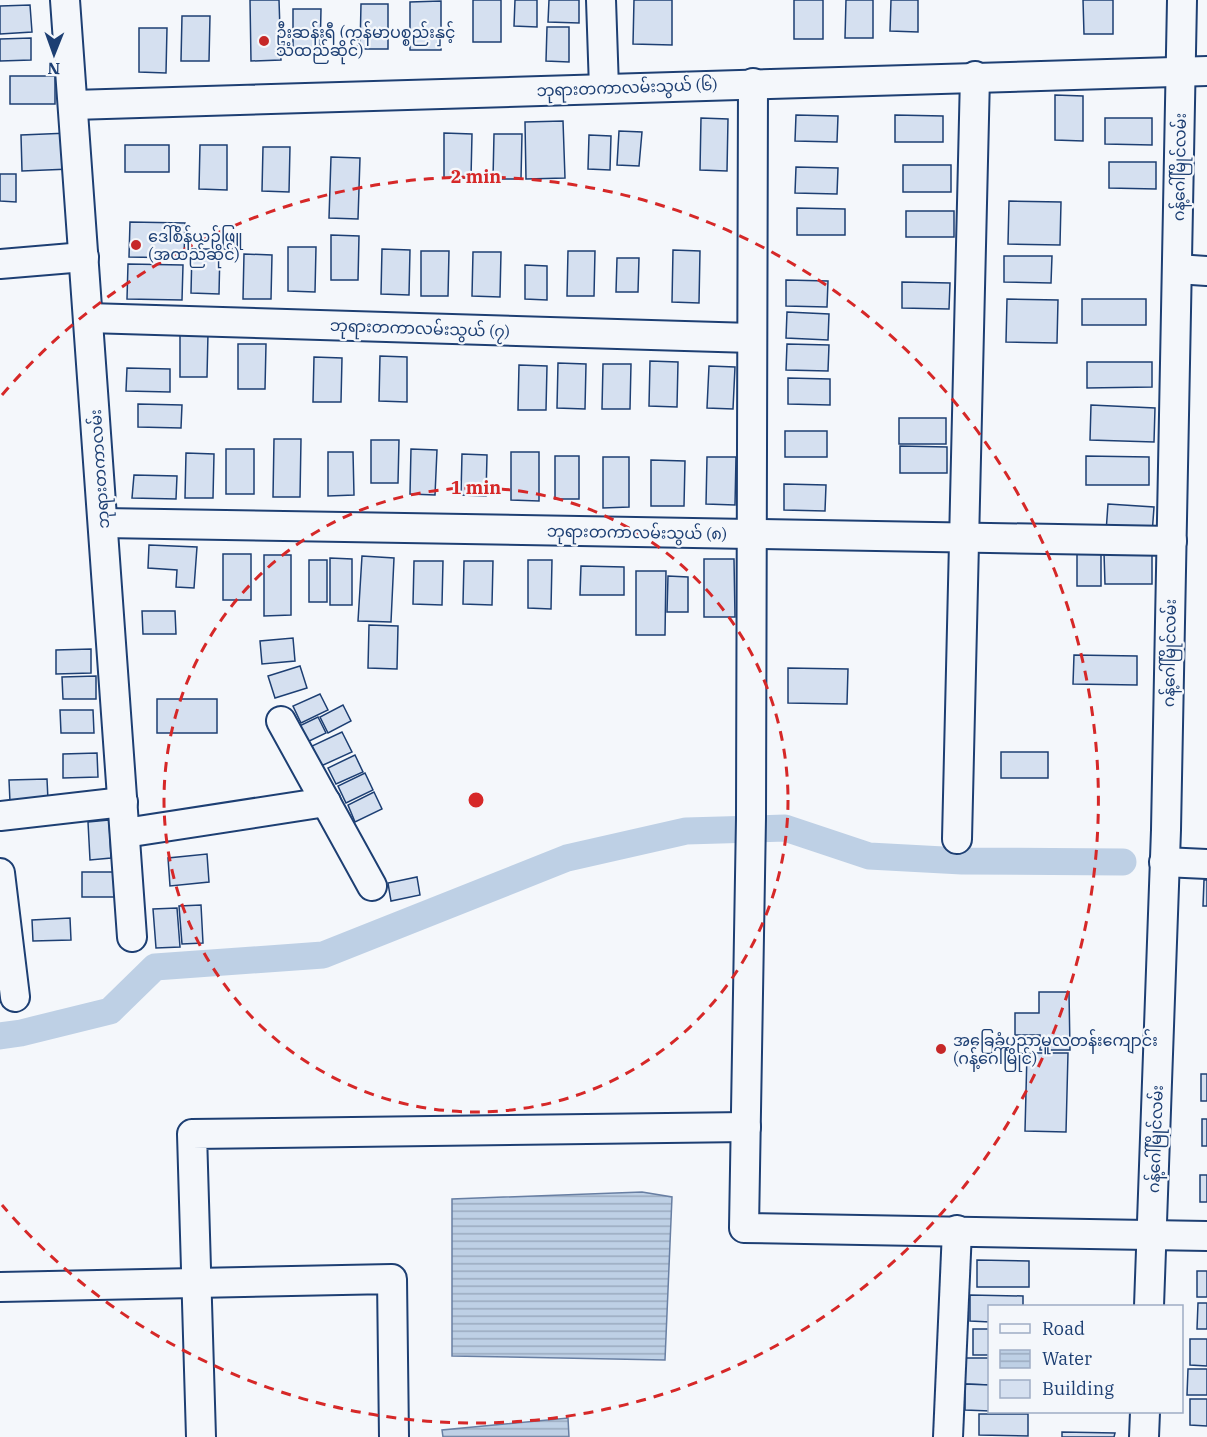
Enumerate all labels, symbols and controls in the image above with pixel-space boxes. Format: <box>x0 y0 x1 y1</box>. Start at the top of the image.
place label: ဦးဆန်းရီ (ကုန်မာပစ္စည်းနှင့် သံထည်ဆိုင်) <box>276 21 455 65</box>
north arrow <box>24 24 84 84</box>
marker: ဦးဆန်းရီ (ကုန်မာပစ္စည်းနှင့် သံထည်ဆိုင်) <box>257 34 271 48</box>
text: N <box>47 59 60 79</box>
street label: ဘုရားတကာလမ်းသွယ် (၆) <box>536 73 718 105</box>
street label: ဂန့်ဂေါ်မြိုင်လမ်း <box>1167 113 1194 221</box>
text: 2 min <box>451 165 501 188</box>
place label: ဒေါ်စိန်ယဉ်ဖြူ (အထည်ဆိုင်) <box>148 225 243 269</box>
marker: ဒေါ်စိန်ယဉ်ဖြူ (အထည်ဆိုင်) <box>129 238 143 252</box>
street label: ဘုရားတကာလမ်းသွယ် (၇) <box>329 314 510 346</box>
street label: ဘုရားတကာလမ်း <box>84 408 118 529</box>
text: 1 min <box>451 476 501 499</box>
street label: ဘုရားတကာလမ်းသွယ် (၈) <box>547 519 727 549</box>
street label: ဂန့်ဂေါ်မြိုင်လမ်း <box>1157 599 1184 707</box>
centre of rings <box>466 790 486 810</box>
place label: အခြေခံပညာမူလတန်းကျောင်း (ဂန့်ဂေါ်မြိုင်) <box>953 1029 1158 1072</box>
marker: အခြေခံပညာမူလတန်းကျောင်း (ဂန့်ဂေါ်မြိုင်) <box>934 1042 948 1056</box>
street label: ဂန့်ဂေါ်မြိုင်လမ်း <box>1142 1085 1171 1194</box>
legend <box>988 1305 1183 1413</box>
text: Road <box>1042 1317 1085 1340</box>
text: Water <box>1042 1347 1092 1370</box>
text: Building <box>1042 1377 1114 1400</box>

